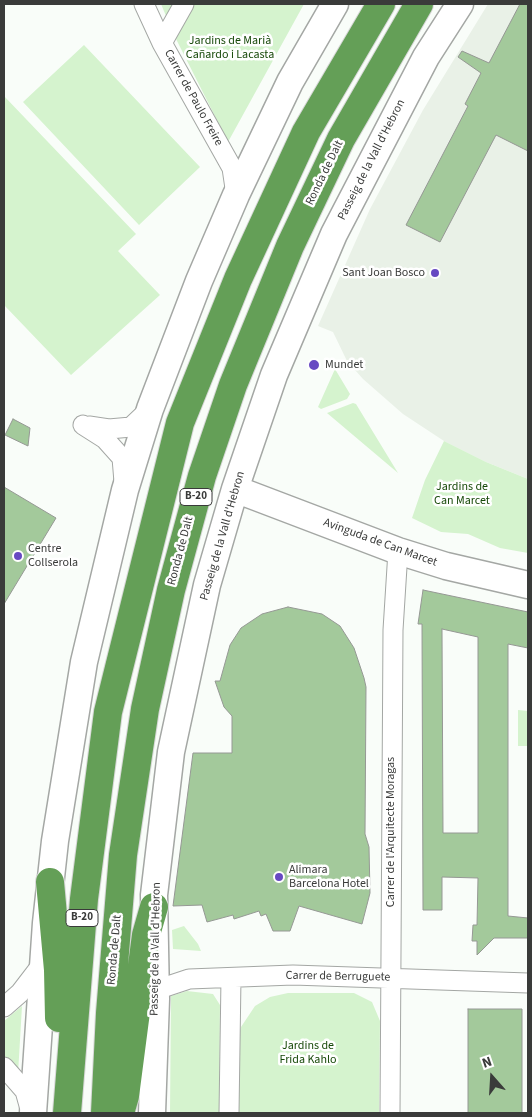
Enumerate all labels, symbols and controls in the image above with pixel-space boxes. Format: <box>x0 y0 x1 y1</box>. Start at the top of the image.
park label: Jardins de Marià Cañardo i Lacasta <box>186 34 274 62</box>
street label: Carrer de Paulo Freire <box>161 47 225 149</box>
street label: Passeig de la Vall d'Hebron <box>335 97 409 223</box>
street label: Ronda de Dalt <box>303 138 347 208</box>
place label: Sant Joan Bosco <box>342 266 425 280</box>
marker: Sant Joan Bosco <box>429 267 441 279</box>
marker: Mundet <box>307 358 321 372</box>
place label: Mundet <box>325 358 363 372</box>
street label: Passeig de la Vall d'Hebron <box>198 470 248 602</box>
park label: Jardins de Can Marcet <box>434 480 490 508</box>
road number: B-20 <box>180 488 212 506</box>
street label: Ronda de Dalt <box>165 515 197 587</box>
street label: Avinguda de Can Marcet <box>321 516 439 570</box>
place label: Centre Collserola <box>28 542 78 570</box>
marker: Centre Collserola <box>12 550 24 562</box>
street label: Carrer de l'Arquitecte Moragas <box>384 757 398 907</box>
place label: Alimara Barcelona Hotel <box>289 863 369 891</box>
marker: Alimara Barcelona Hotel <box>273 871 285 883</box>
street label: Passeig de la Vall d'Hebron <box>148 882 164 1016</box>
road number: B-20 <box>66 910 98 926</box>
street label: Ronda de Dalt <box>105 914 125 986</box>
street label: Carrer de Berruguete <box>286 969 390 985</box>
park label: Jardins de Frida Kahlo <box>280 1039 336 1067</box>
north arrow <box>467 1052 517 1102</box>
text: N <box>479 1052 495 1074</box>

